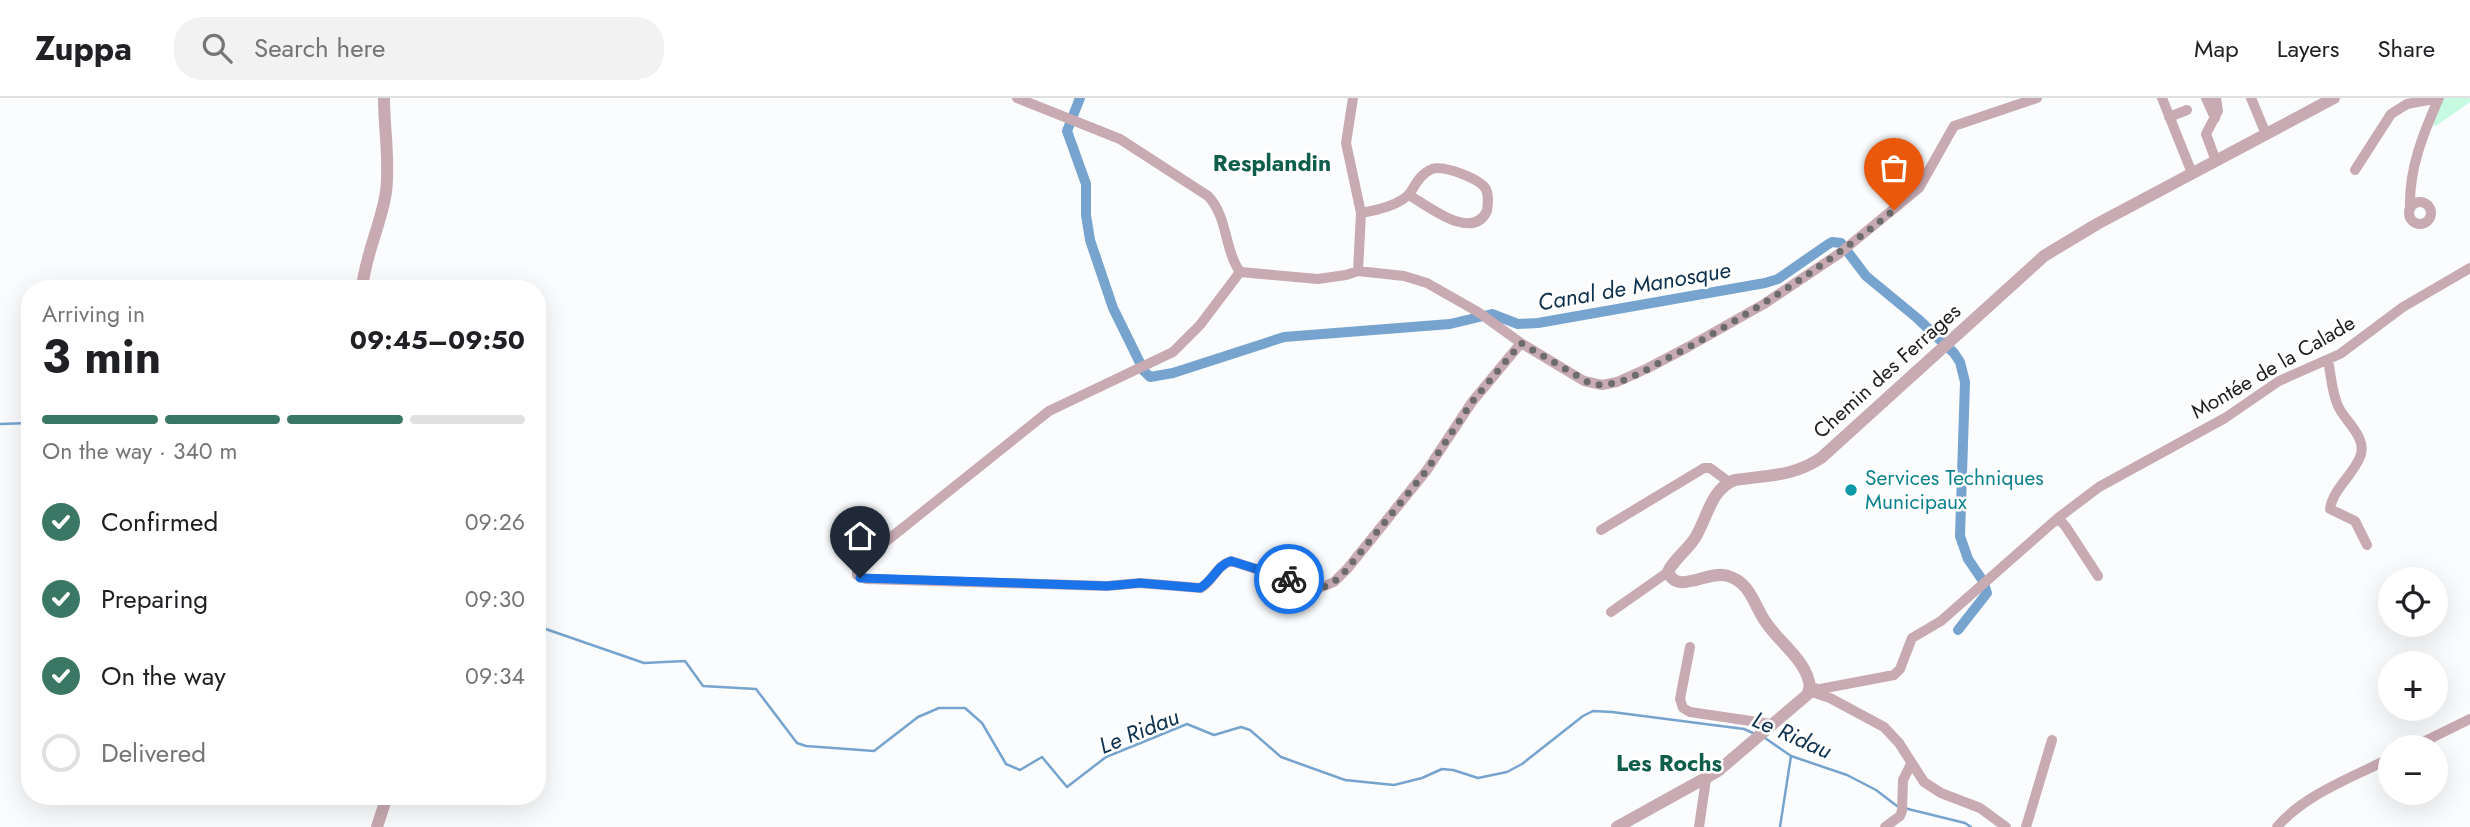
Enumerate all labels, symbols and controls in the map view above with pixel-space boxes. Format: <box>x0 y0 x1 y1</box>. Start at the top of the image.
search box <box>174 17 664 80</box>
text: Zuppa <box>35 25 132 72</box>
icon: search <box>198 29 236 67</box>
text: Search here <box>254 29 385 67</box>
text: Map <box>2194 31 2239 66</box>
text: Layers <box>2277 31 2339 66</box>
text: Share <box>2377 31 2435 66</box>
pin <box>1864 138 1924 210</box>
district label: Resplandin <box>1213 146 1331 180</box>
icon: bag <box>1875 149 1913 187</box>
water label: Canal de Manosque <box>1535 252 1734 320</box>
street label: Chemin des Ferrages <box>1807 296 1967 446</box>
text: Arriving in <box>42 297 145 331</box>
street label: Montée de la Calade <box>2185 308 2361 426</box>
text: 09:45–09:50 <box>350 321 525 359</box>
text: 3 min <box>42 324 161 390</box>
text: On the way · 340 m <box>42 434 238 468</box>
place label: Services Techniques Municipaux <box>1865 463 2044 517</box>
marker: Services Techniques Municipaux <box>1843 482 1859 498</box>
icon: check <box>42 503 80 541</box>
text: Confirmed <box>101 503 218 541</box>
text: 09:26 <box>465 505 525 539</box>
pin <box>830 506 890 578</box>
icon: home <box>841 517 879 555</box>
courier <box>1254 544 1324 614</box>
icon: bike <box>1270 560 1308 598</box>
map controls <box>2378 567 2448 805</box>
button: locate <box>2378 567 2448 637</box>
icon: check <box>42 580 80 618</box>
text: Preparing <box>101 580 208 618</box>
text: 09:30 <box>465 582 525 616</box>
button: + <box>2378 651 2448 721</box>
icon: check <box>42 657 80 695</box>
text: On the way <box>101 657 226 695</box>
text: 09:34 <box>465 659 525 693</box>
water label: Le Ridau <box>1094 699 1185 762</box>
water label: Le Ridau <box>1747 702 1838 768</box>
text: Delivered <box>101 734 206 772</box>
button: − <box>2378 735 2448 805</box>
district label: Les Rochs <box>1616 746 1722 780</box>

